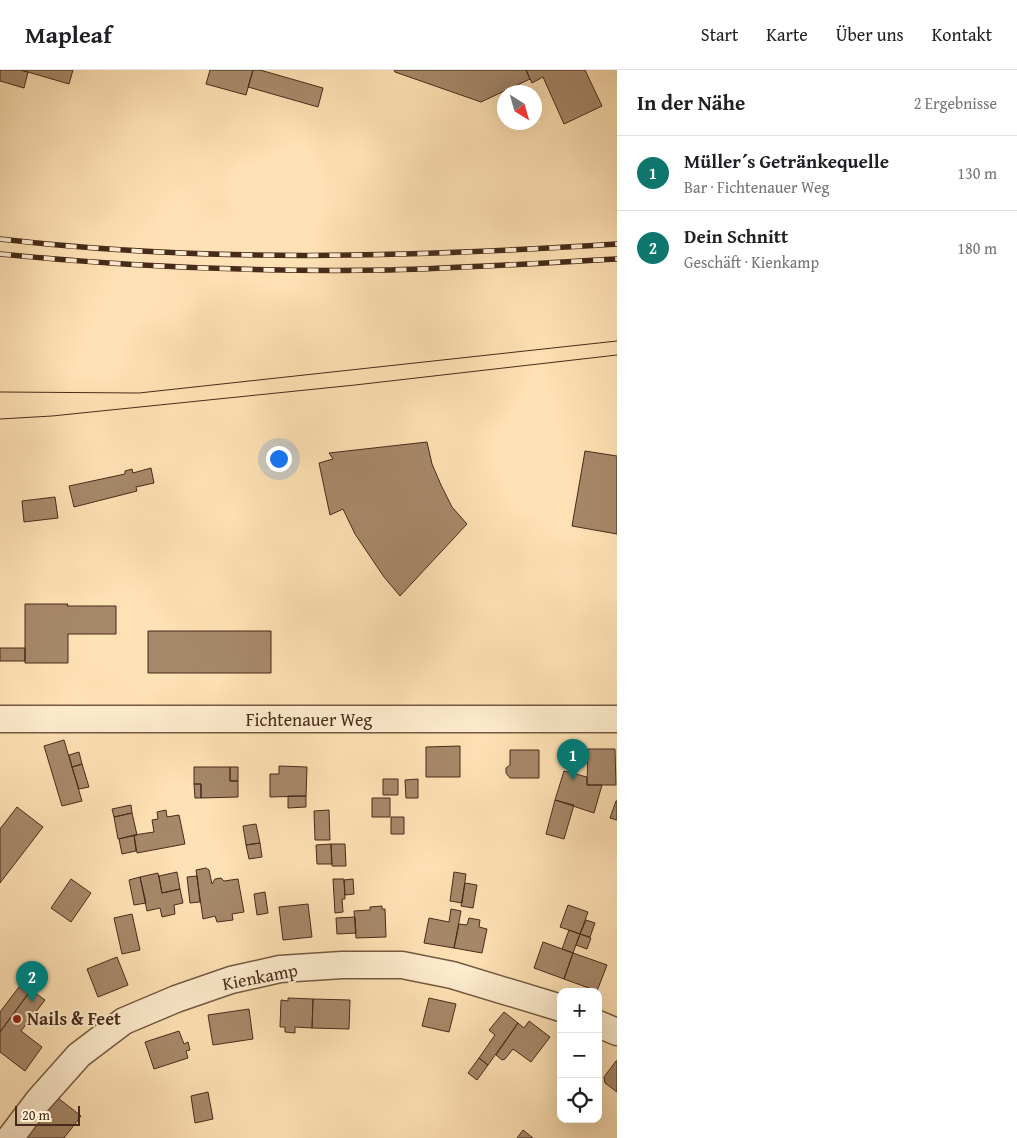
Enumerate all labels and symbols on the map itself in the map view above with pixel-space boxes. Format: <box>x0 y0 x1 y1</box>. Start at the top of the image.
north arrow <box>497 85 542 130</box>
your location <box>266 446 292 472</box>
street label: Fichtenauer Weg <box>246 706 372 733</box>
pin: 1 <box>557 739 589 780</box>
street label: Kienkamp <box>220 956 300 997</box>
pin: 2 <box>16 961 48 1002</box>
place label: Nails & Feet <box>27 1005 121 1032</box>
marker: Nails & Feet <box>11 1013 23 1025</box>
scale bar <box>15 1103 80 1126</box>

